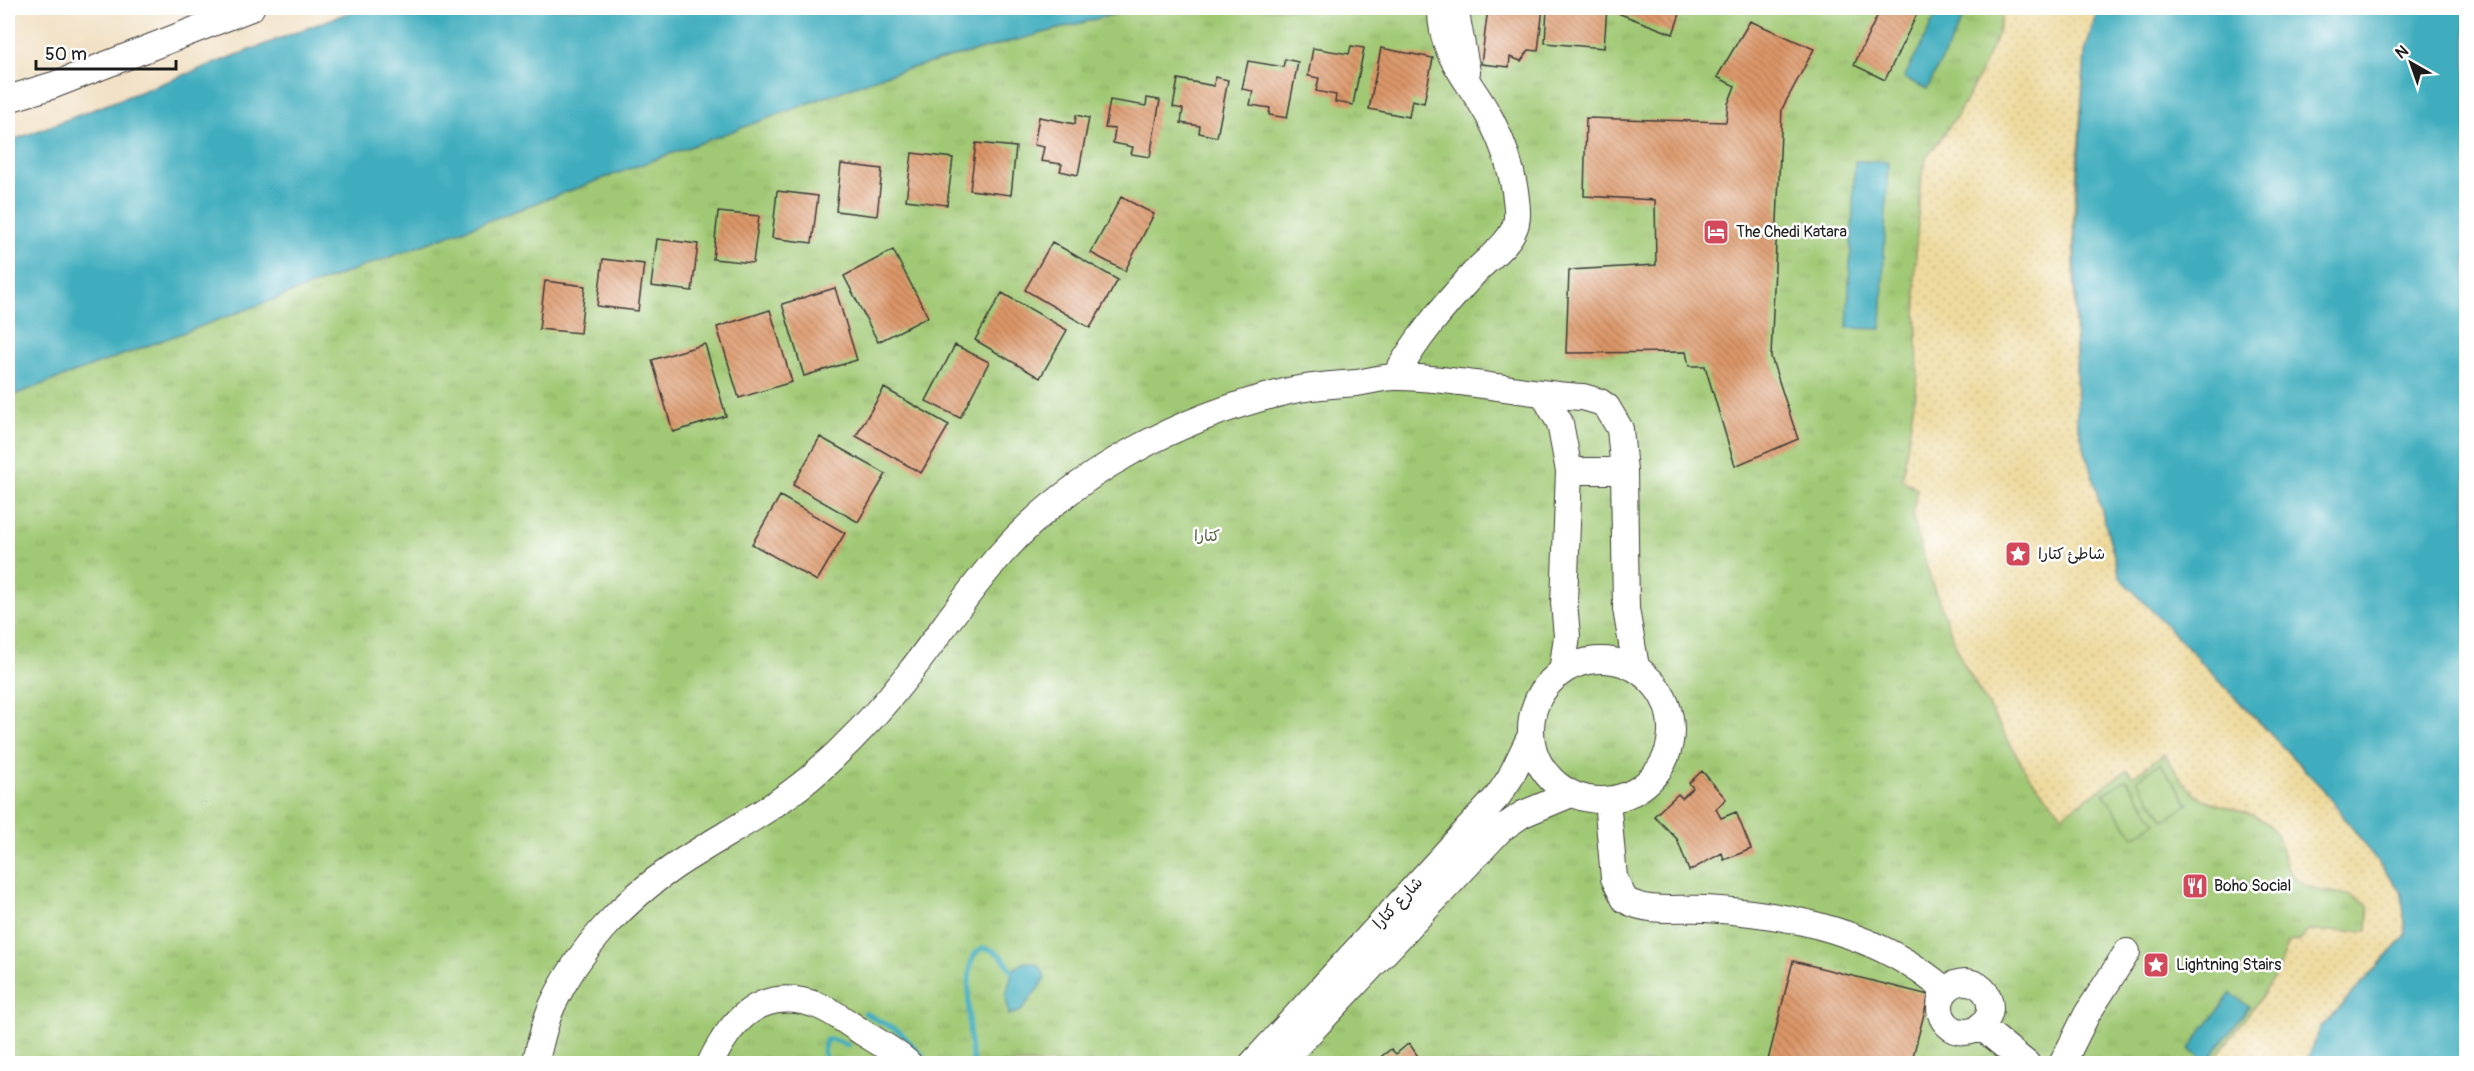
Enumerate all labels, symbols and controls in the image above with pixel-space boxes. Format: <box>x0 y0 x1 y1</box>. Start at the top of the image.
scale bar <box>36 33 176 71</box>
north arrow <box>2381 33 2441 93</box>
text: N <box>2391 41 2413 63</box>
text: 50 m <box>45 43 87 66</box>
hotel icon: The Chedi Katara <box>1701 217 1731 247</box>
place label: The Chedi Katara <box>1736 222 1847 242</box>
park label: كتارا <box>1194 526 1220 546</box>
place icon: شاطئ كتارا <box>2003 539 2033 569</box>
place label: شاطئ كتارا <box>2038 544 2105 564</box>
restaurant icon: Boho Social <box>2180 871 2210 901</box>
street label: شارع كتارا <box>1369 873 1428 934</box>
place label: Boho Social <box>2214 876 2291 896</box>
place icon: Lightning Stairs <box>2141 950 2171 980</box>
place label: Lightning Stairs <box>2176 955 2281 975</box>

